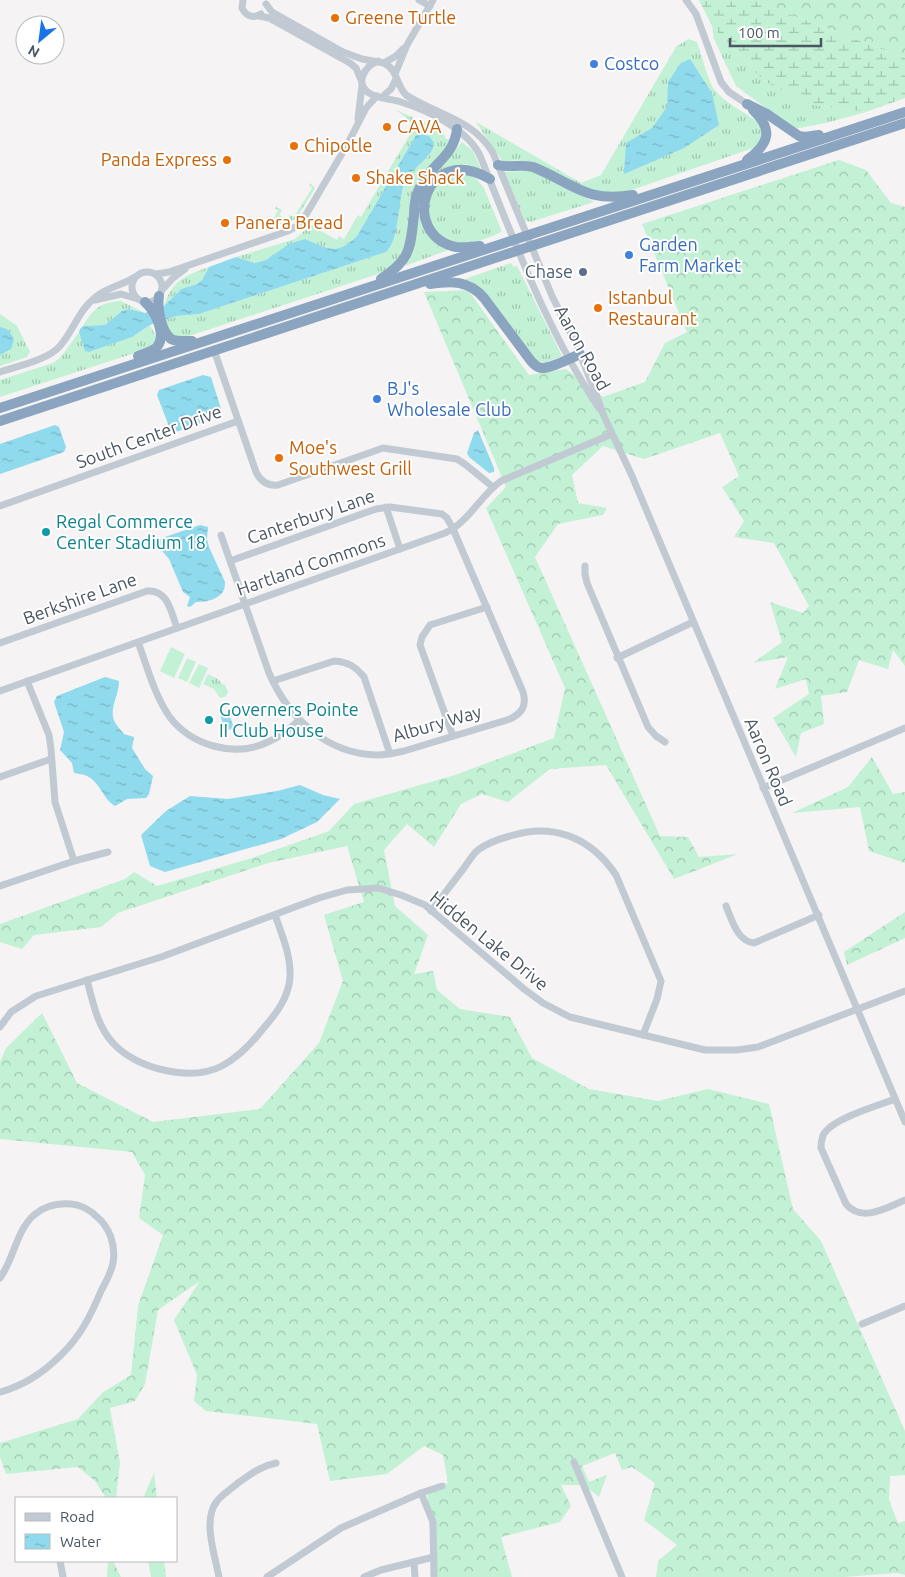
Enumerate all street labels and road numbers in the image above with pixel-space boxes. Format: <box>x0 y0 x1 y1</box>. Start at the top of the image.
street label: Aaron Road <box>551 301 614 394</box>
street label: South Center Drive <box>73 400 224 472</box>
street label: Canterbury Lane <box>244 485 377 547</box>
street label: Hartland Commons <box>234 529 388 599</box>
street label: Berkshire Lane <box>20 568 139 628</box>
street label: Albury Way <box>390 701 484 745</box>
street label: Aaron Road <box>741 714 797 809</box>
street label: Hidden Lake Drive <box>427 886 553 994</box>

